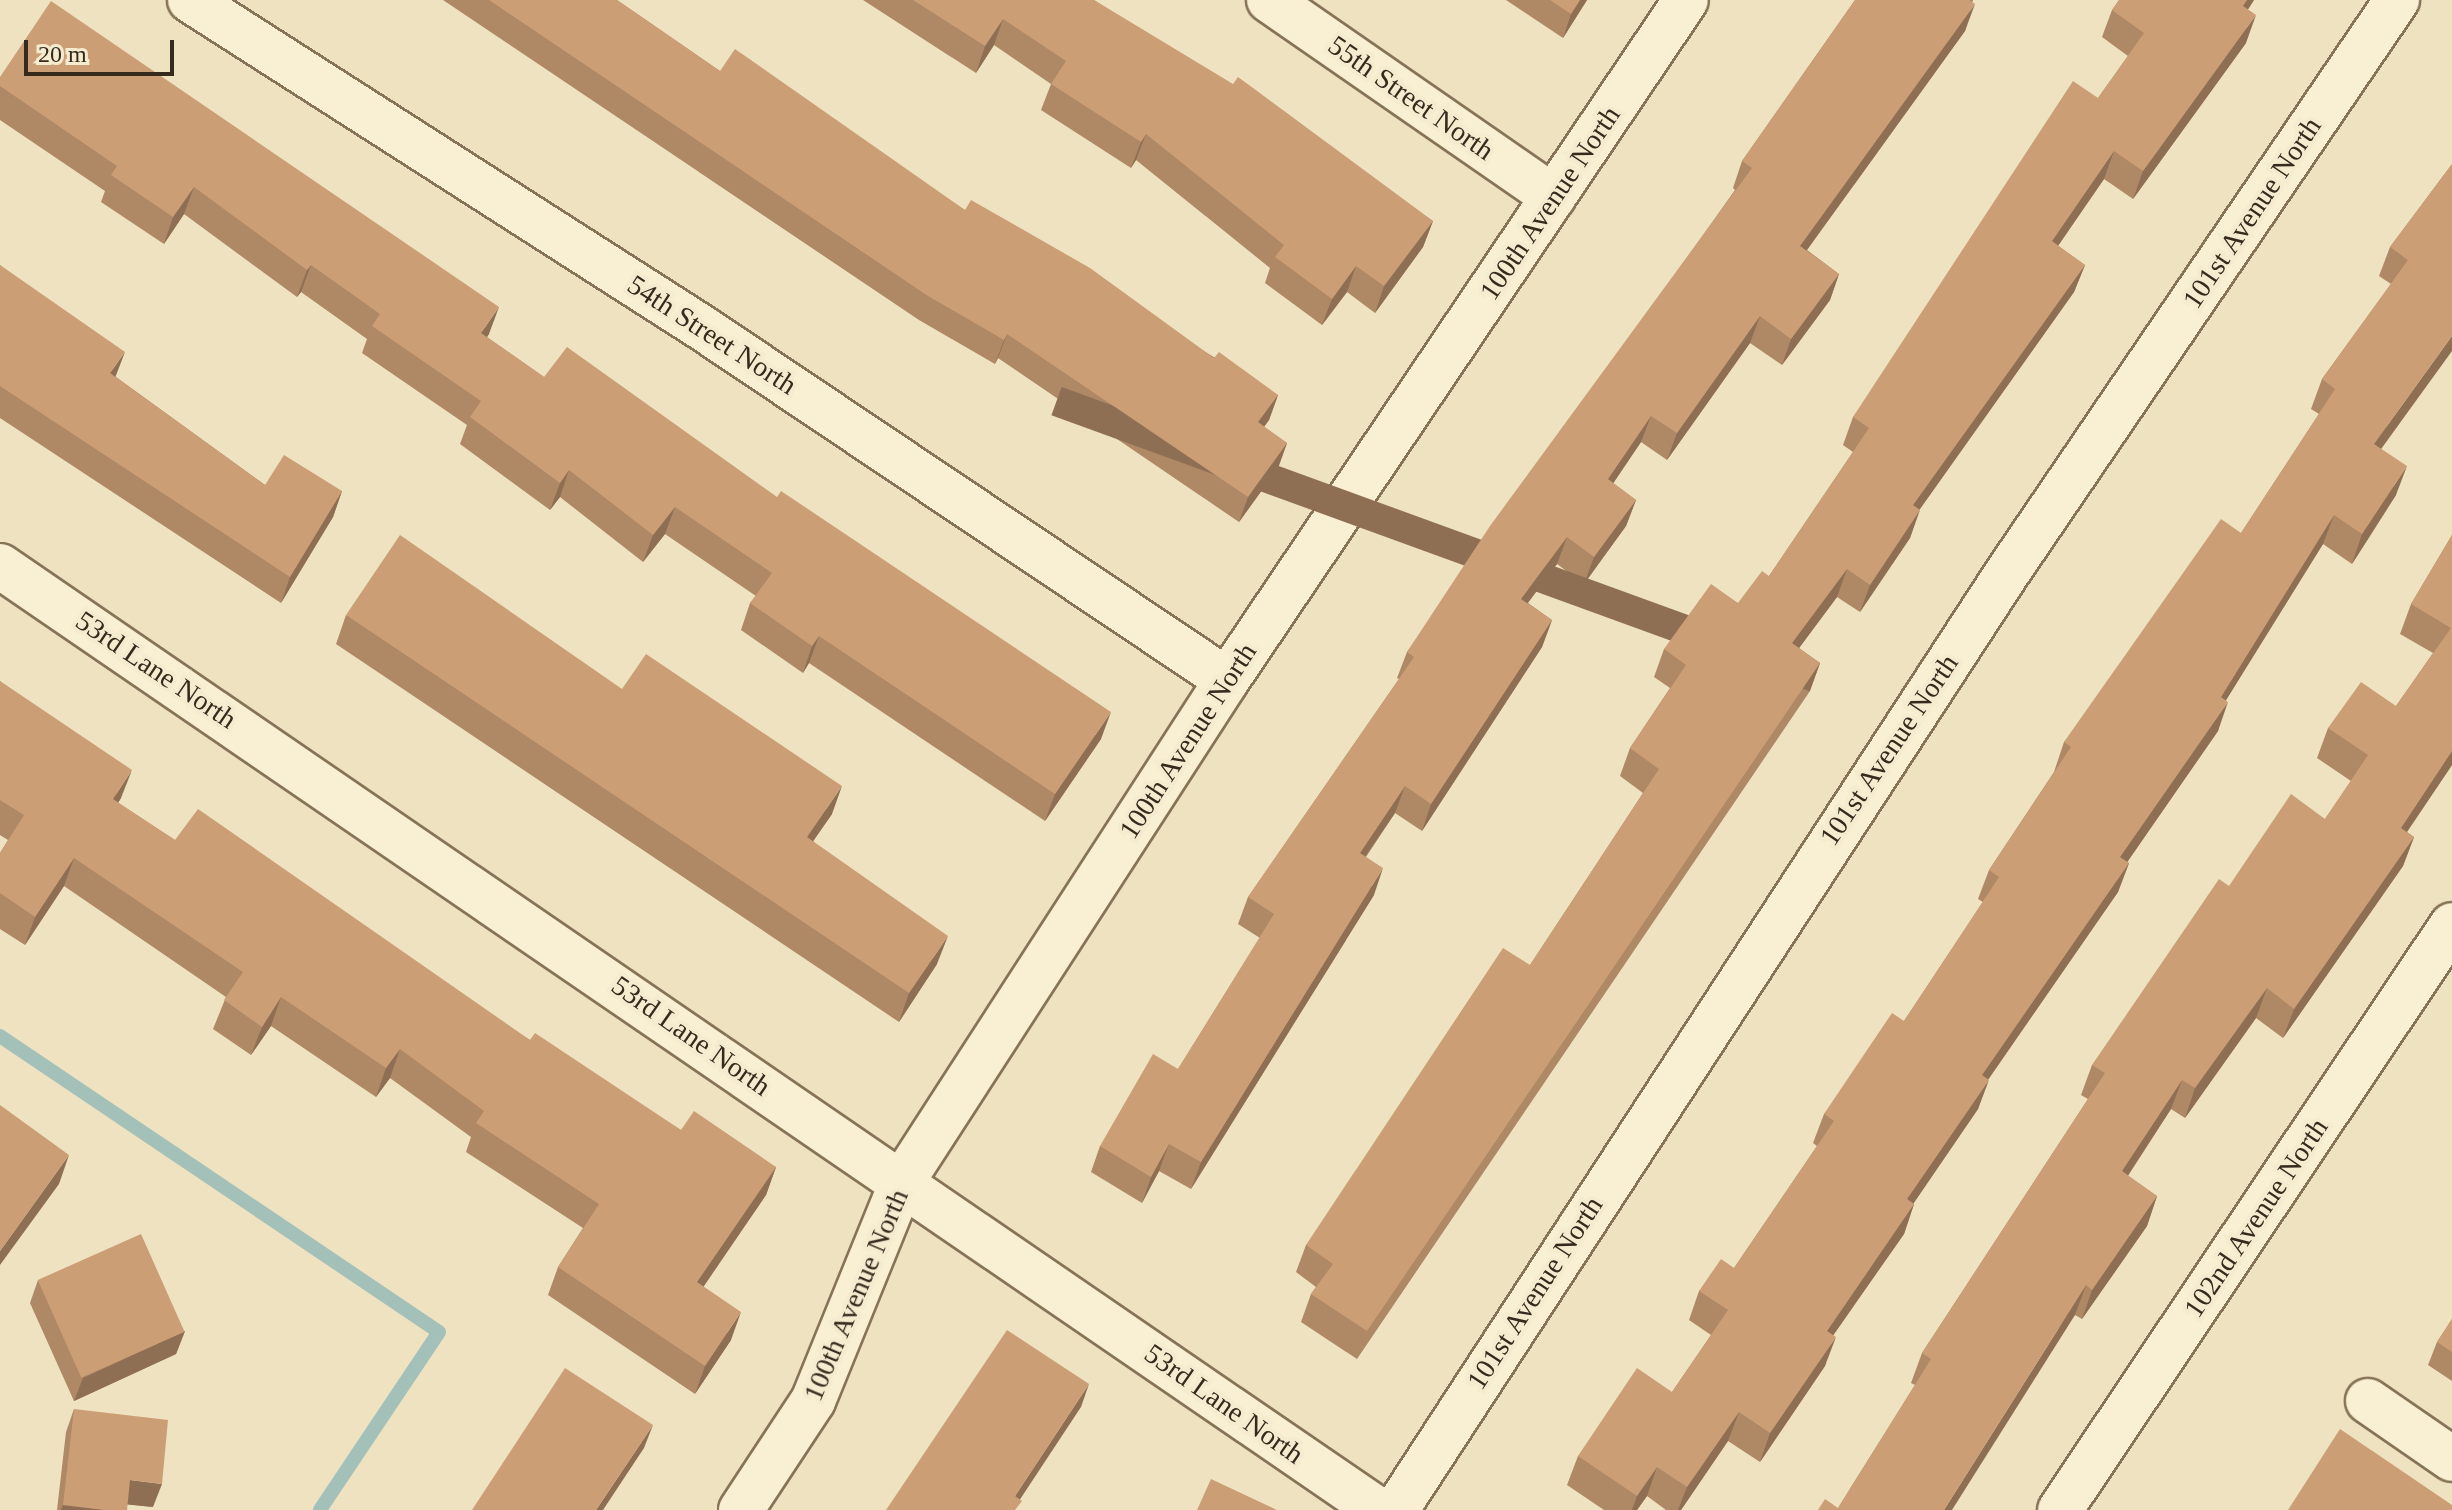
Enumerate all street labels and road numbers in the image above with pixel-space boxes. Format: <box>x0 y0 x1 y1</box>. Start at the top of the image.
street label: 55th Street North <box>1322 28 1500 168</box>
street label: 100th Avenue North <box>1472 99 1628 307</box>
street label: 101st Avenue North <box>2175 110 2329 316</box>
street label: 54th Street North <box>621 268 803 402</box>
street label: 53rd Lane North <box>69 604 243 736</box>
street label: 100th Avenue North <box>1112 636 1264 846</box>
street label: 101st Avenue North <box>1812 647 1966 853</box>
street label: 53rd Lane North <box>605 969 777 1103</box>
street label: 102nd Avenue North <box>2177 1111 2335 1325</box>
street label: 100th Avenue North <box>796 1183 916 1407</box>
street label: 101st Avenue North <box>1460 1190 1610 1396</box>
street label: 53rd Lane North <box>1138 1337 1310 1471</box>

